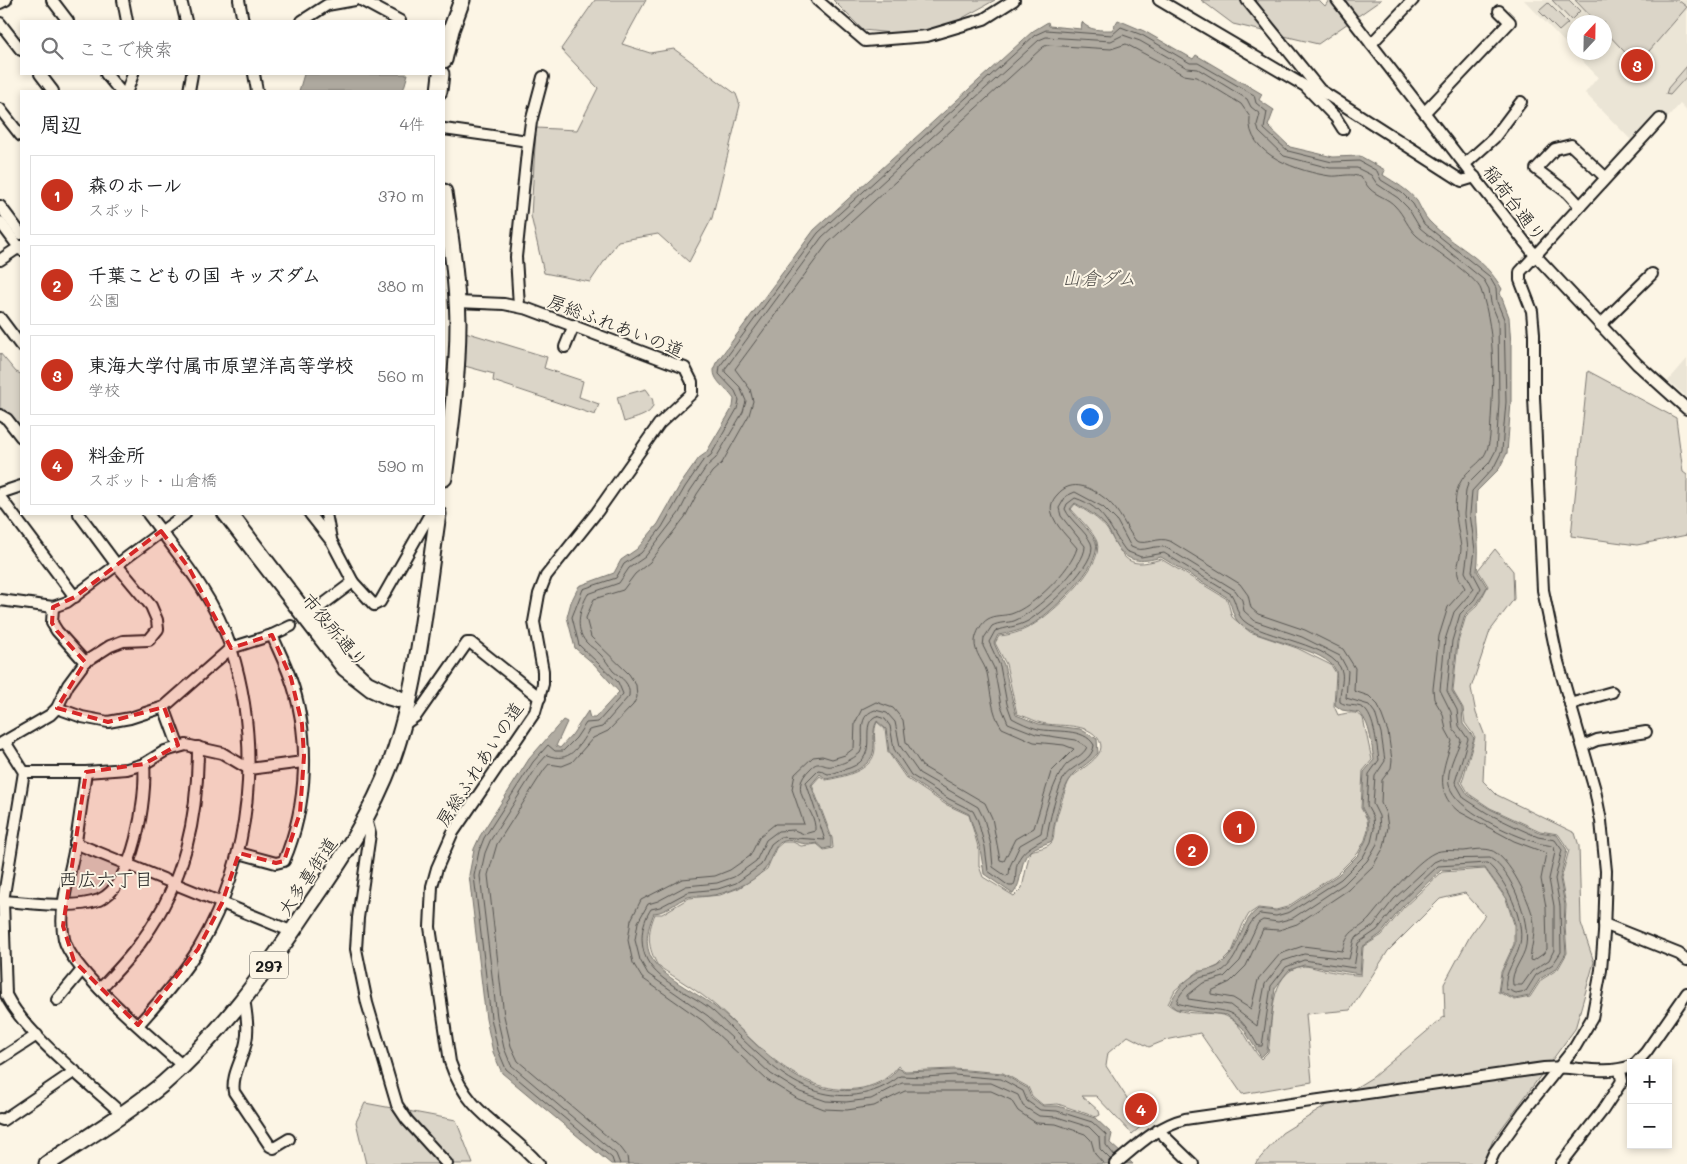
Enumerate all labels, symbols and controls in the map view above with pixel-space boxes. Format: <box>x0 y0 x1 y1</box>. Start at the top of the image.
north arrow <box>1567 15 1612 60</box>
search box <box>20 20 445 75</box>
icon: search <box>38 34 66 62</box>
text: ここで検索 <box>78 36 173 61</box>
pin: 3 <box>1621 46 1653 84</box>
text: 周辺 <box>40 110 82 137</box>
text: 4件 <box>400 113 425 134</box>
street label: 稲荷台通り <box>1478 160 1552 246</box>
text: 森のホール <box>88 172 182 197</box>
text: 1 <box>53 185 61 206</box>
text: 370 m <box>378 185 424 206</box>
text: スポット <box>88 199 152 220</box>
text: 千葉こどもの国 キッズダム <box>88 262 321 287</box>
water label: 山倉ダム <box>1062 265 1136 290</box>
text: 2 <box>53 275 61 296</box>
text: 380 m <box>377 275 424 296</box>
street label: 房総ふれあいの道 <box>544 288 688 362</box>
text: 公園 <box>88 289 120 310</box>
text: 東海大学付属市原望洋高等学校 <box>88 352 354 377</box>
text: 3 <box>52 365 62 386</box>
text: 560 m <box>377 365 424 386</box>
text: 学校 <box>88 379 120 400</box>
your location <box>1077 404 1103 430</box>
text: 料金所 <box>88 442 145 467</box>
text: 4 <box>52 455 62 476</box>
text: 590 m <box>377 455 424 476</box>
text: スポット · 山倉橋 <box>88 469 217 490</box>
street label: 市役所通り <box>297 588 373 672</box>
street label: 房総ふれあいの道 <box>430 697 528 831</box>
pin: 1 <box>1223 808 1255 846</box>
pin: 2 <box>1176 831 1208 869</box>
street label: 大多喜街道 <box>272 832 342 920</box>
district label: 西広六丁目 <box>58 866 154 891</box>
road number: 297 <box>250 952 288 978</box>
map controls <box>1627 1059 1672 1149</box>
button: + <box>1627 1059 1672 1104</box>
pin: 4 <box>1125 1090 1157 1128</box>
button: − <box>1627 1104 1672 1149</box>

